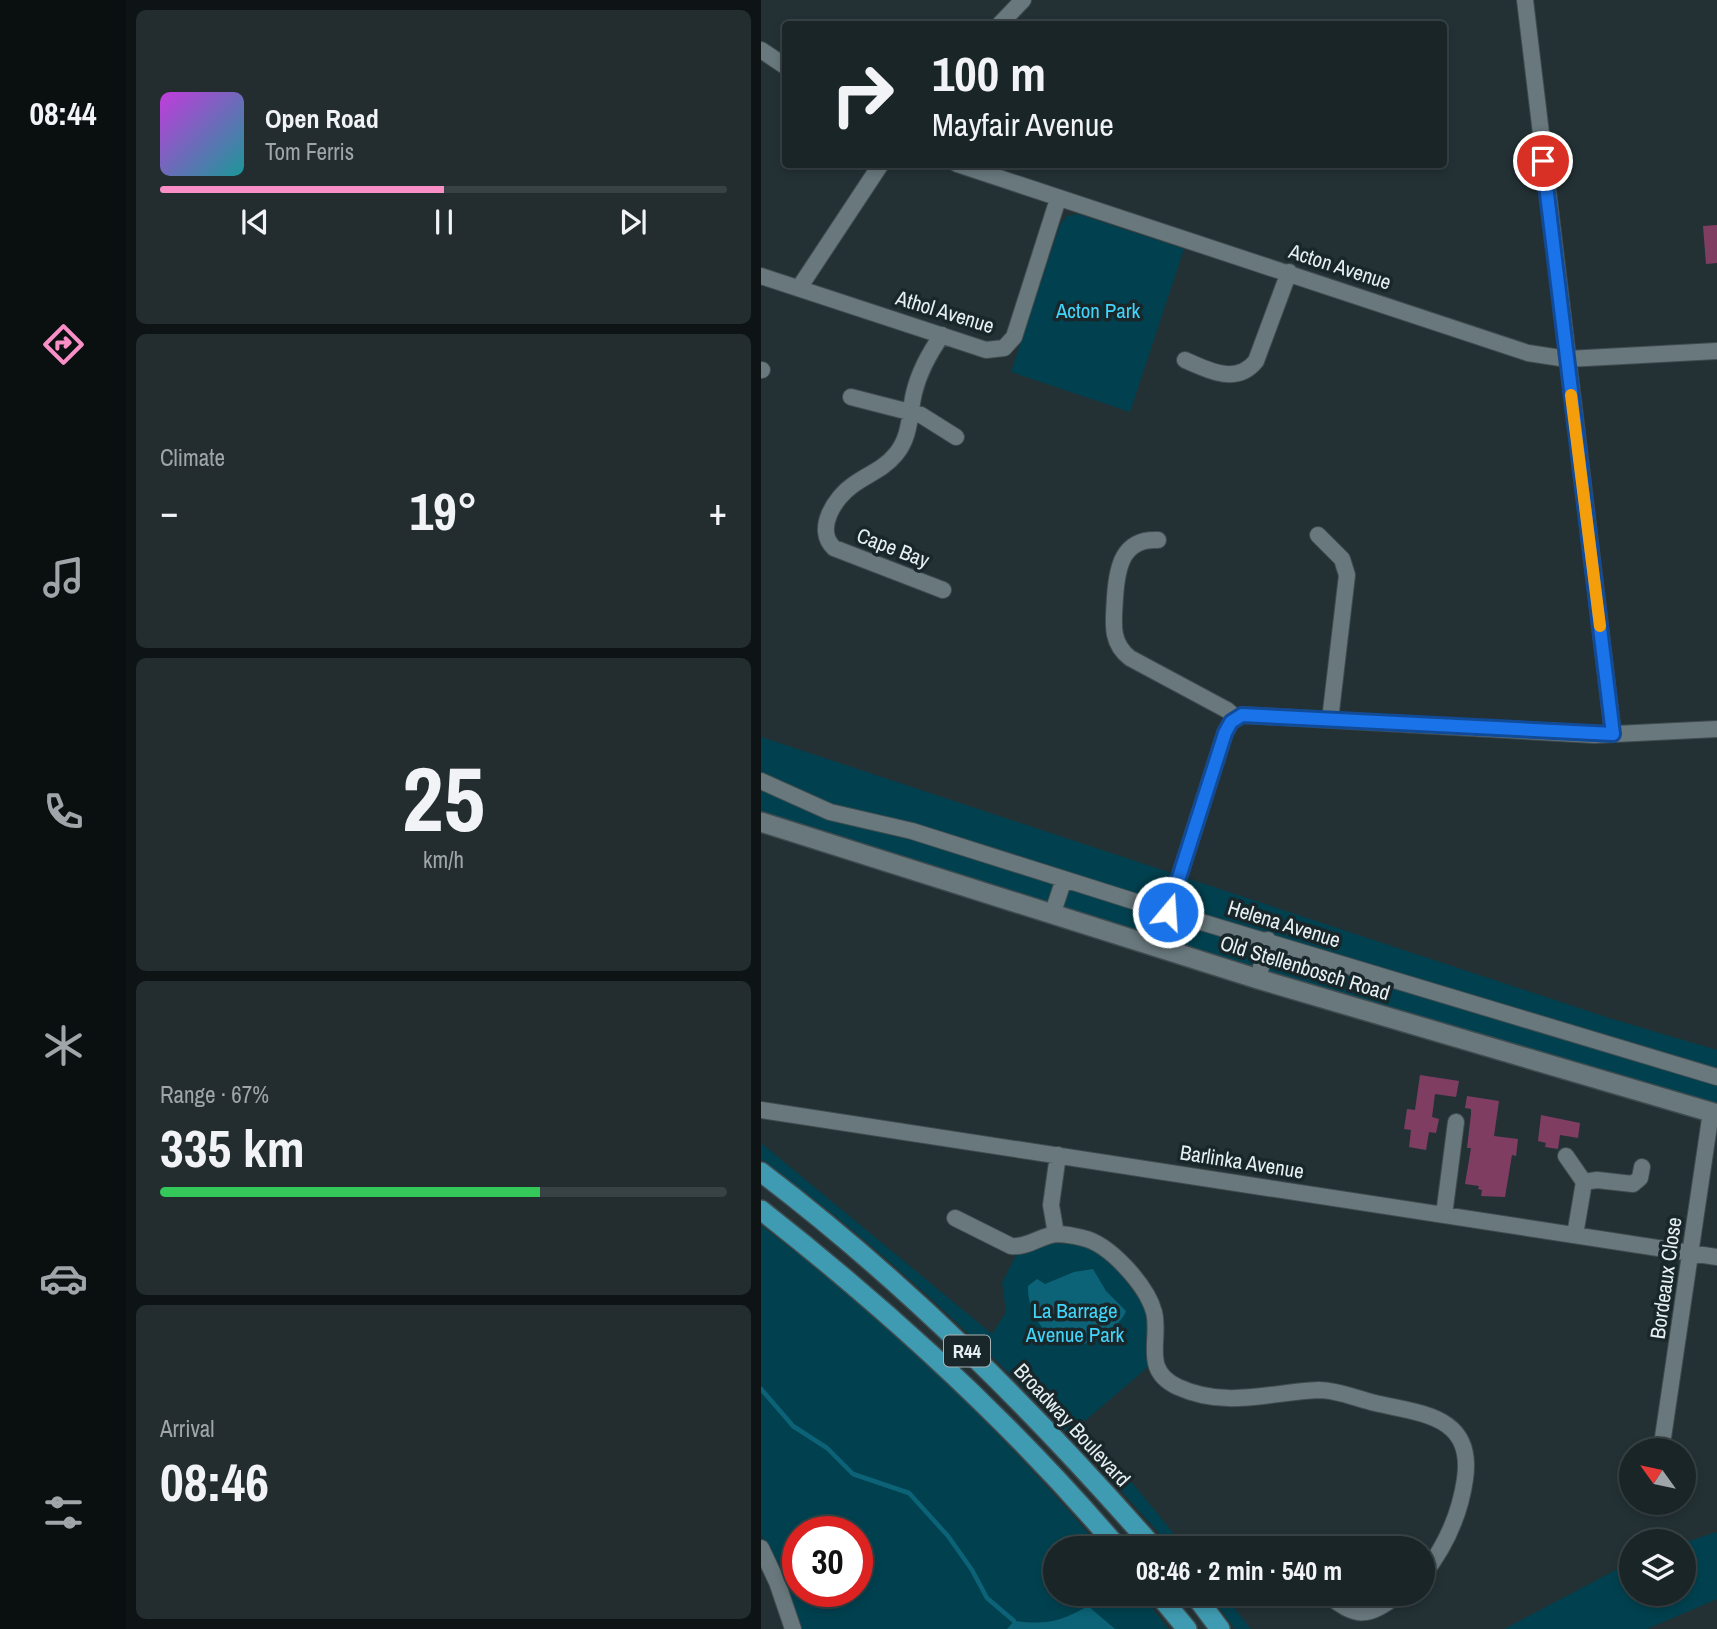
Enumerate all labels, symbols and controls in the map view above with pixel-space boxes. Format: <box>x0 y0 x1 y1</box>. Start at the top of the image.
text: 100 m <box>932 40 1046 106</box>
icon: right <box>817 49 908 140</box>
text: 08:44 <box>29 92 97 135</box>
text: Open Road <box>265 101 379 136</box>
text: Mayfair Avenue <box>932 103 1114 146</box>
pin <box>1513 131 1573 191</box>
text: Tom Ferris <box>265 136 354 167</box>
icon: arrive <box>1524 142 1562 180</box>
icon: previous <box>236 203 274 241</box>
icon: pause <box>425 203 463 241</box>
icon: next <box>614 203 652 241</box>
street label: Acton Avenue <box>1284 236 1395 297</box>
street label: Athol Avenue <box>892 283 998 340</box>
park label: Acton Park <box>1055 296 1141 325</box>
icon: directions <box>39 320 88 369</box>
text: Climate <box>160 442 225 473</box>
text: 19° <box>409 476 478 546</box>
text: − <box>160 486 178 537</box>
text: + <box>709 486 727 537</box>
street label: Cape Bay <box>853 520 934 575</box>
icon: music <box>39 553 88 602</box>
text: 25 <box>402 737 485 859</box>
icon: phone <box>39 787 88 836</box>
text: km/h <box>423 844 464 875</box>
position arrow <box>1131 875 1205 949</box>
street label: Helena Avenue <box>1224 893 1344 954</box>
street label: Old Stellenbosch Road <box>1217 928 1394 1007</box>
icon: climate <box>39 1021 88 1070</box>
text: Range · 67% <box>160 1079 269 1110</box>
text: 335 km <box>160 1113 305 1183</box>
street label: Barlinka Avenue <box>1178 1137 1306 1186</box>
street label: Bordeaux Close <box>1643 1215 1688 1341</box>
icon: car <box>39 1254 88 1303</box>
park label: La Barrage Avenue Park <box>1025 1296 1125 1349</box>
road number: R44 <box>944 1336 990 1366</box>
street label: Broadway Boulevard <box>1008 1357 1137 1493</box>
text: Arrival <box>160 1413 215 1444</box>
north arrow <box>1619 1438 1695 1516</box>
map controls <box>1619 1438 1696 1606</box>
text: 08:46 <box>160 1447 269 1517</box>
icon: filters <box>39 1488 88 1537</box>
speed limit sign: 30 <box>782 1516 873 1607</box>
button: layers <box>1619 1529 1696 1606</box>
text: 08:46 · 2 min · 540 m <box>1136 1553 1342 1588</box>

